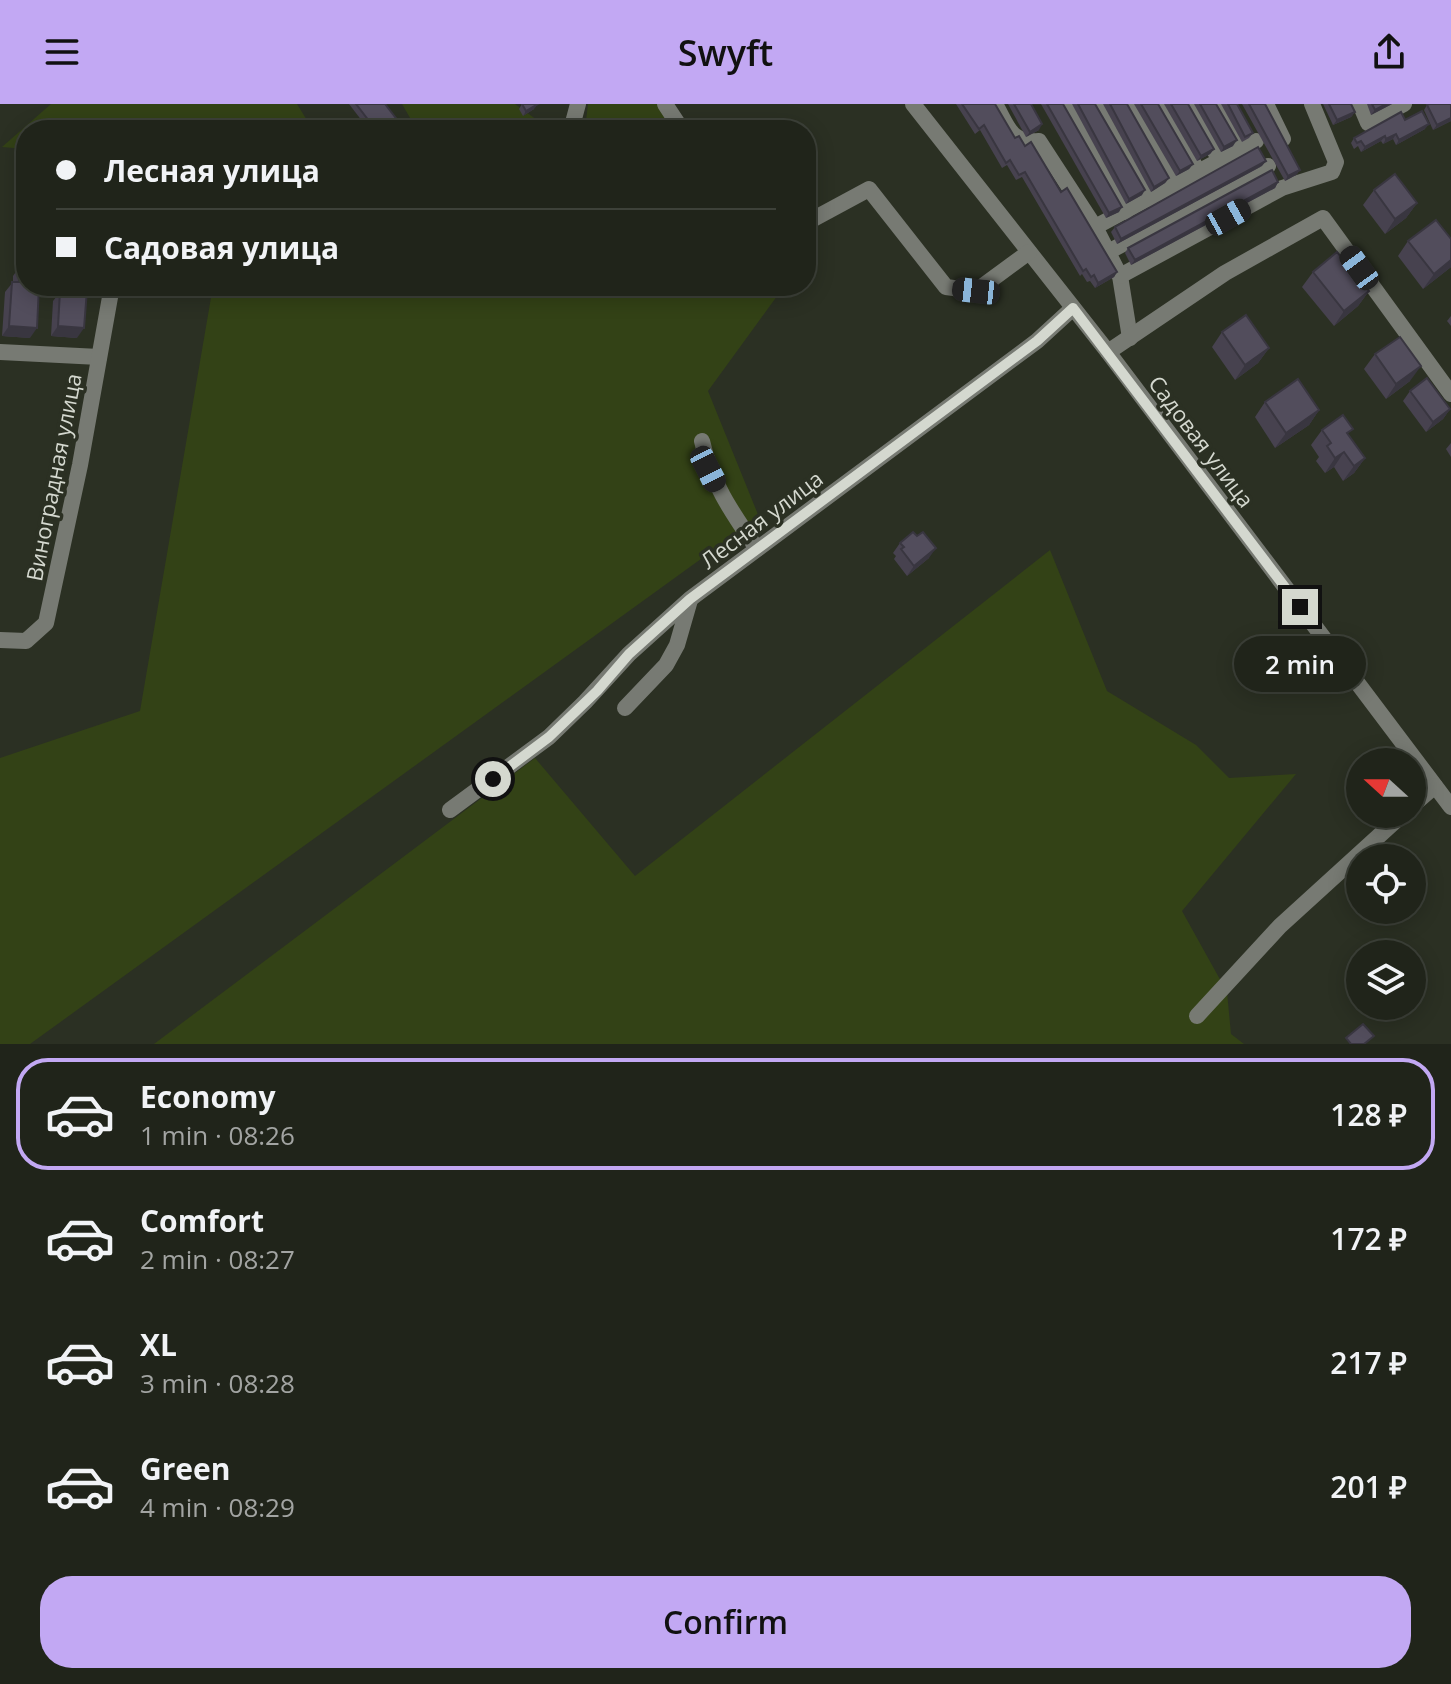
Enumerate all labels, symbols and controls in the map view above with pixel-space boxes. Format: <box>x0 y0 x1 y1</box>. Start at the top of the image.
text: Swyft <box>678 28 773 77</box>
icon: menu <box>40 30 84 74</box>
icon: share <box>1367 30 1411 74</box>
text: Лесная улица <box>104 150 320 191</box>
car <box>1201 195 1255 239</box>
text: Садовая улица <box>104 227 339 268</box>
car <box>1335 242 1383 294</box>
car <box>951 277 1001 305</box>
street label: Садовая улица <box>1142 369 1262 513</box>
street label: Виноградная улица <box>18 371 88 583</box>
car <box>686 442 730 496</box>
street label: Лесная улица <box>694 463 828 575</box>
route end <box>1282 589 1318 625</box>
callout: 2 min <box>1234 635 1366 691</box>
text: 2 min <box>1265 646 1335 682</box>
north arrow <box>1346 748 1426 828</box>
map controls <box>1346 748 1426 1020</box>
route start <box>475 761 511 797</box>
button: locate <box>1346 844 1426 924</box>
button: layers <box>1346 940 1426 1020</box>
text: Economy <box>140 1076 276 1117</box>
icon: car <box>44 1078 116 1150</box>
text: 128 ₽ <box>1330 1094 1407 1135</box>
text: 1 min · 08:26 <box>140 1117 295 1153</box>
text: Comfort <box>140 1200 264 1241</box>
icon: car <box>44 1202 116 1274</box>
text: 172 ₽ <box>1330 1218 1407 1259</box>
text: 2 min · 08:27 <box>140 1241 295 1277</box>
text: XL <box>140 1324 177 1365</box>
icon: car <box>44 1326 116 1398</box>
text: 217 ₽ <box>1330 1342 1407 1383</box>
text: 3 min · 08:28 <box>140 1365 295 1401</box>
text: Green <box>140 1448 231 1489</box>
icon: car <box>44 1450 116 1522</box>
text: 201 ₽ <box>1330 1466 1407 1507</box>
text: 4 min · 08:29 <box>140 1489 295 1525</box>
button: Confirm <box>40 1576 1411 1668</box>

